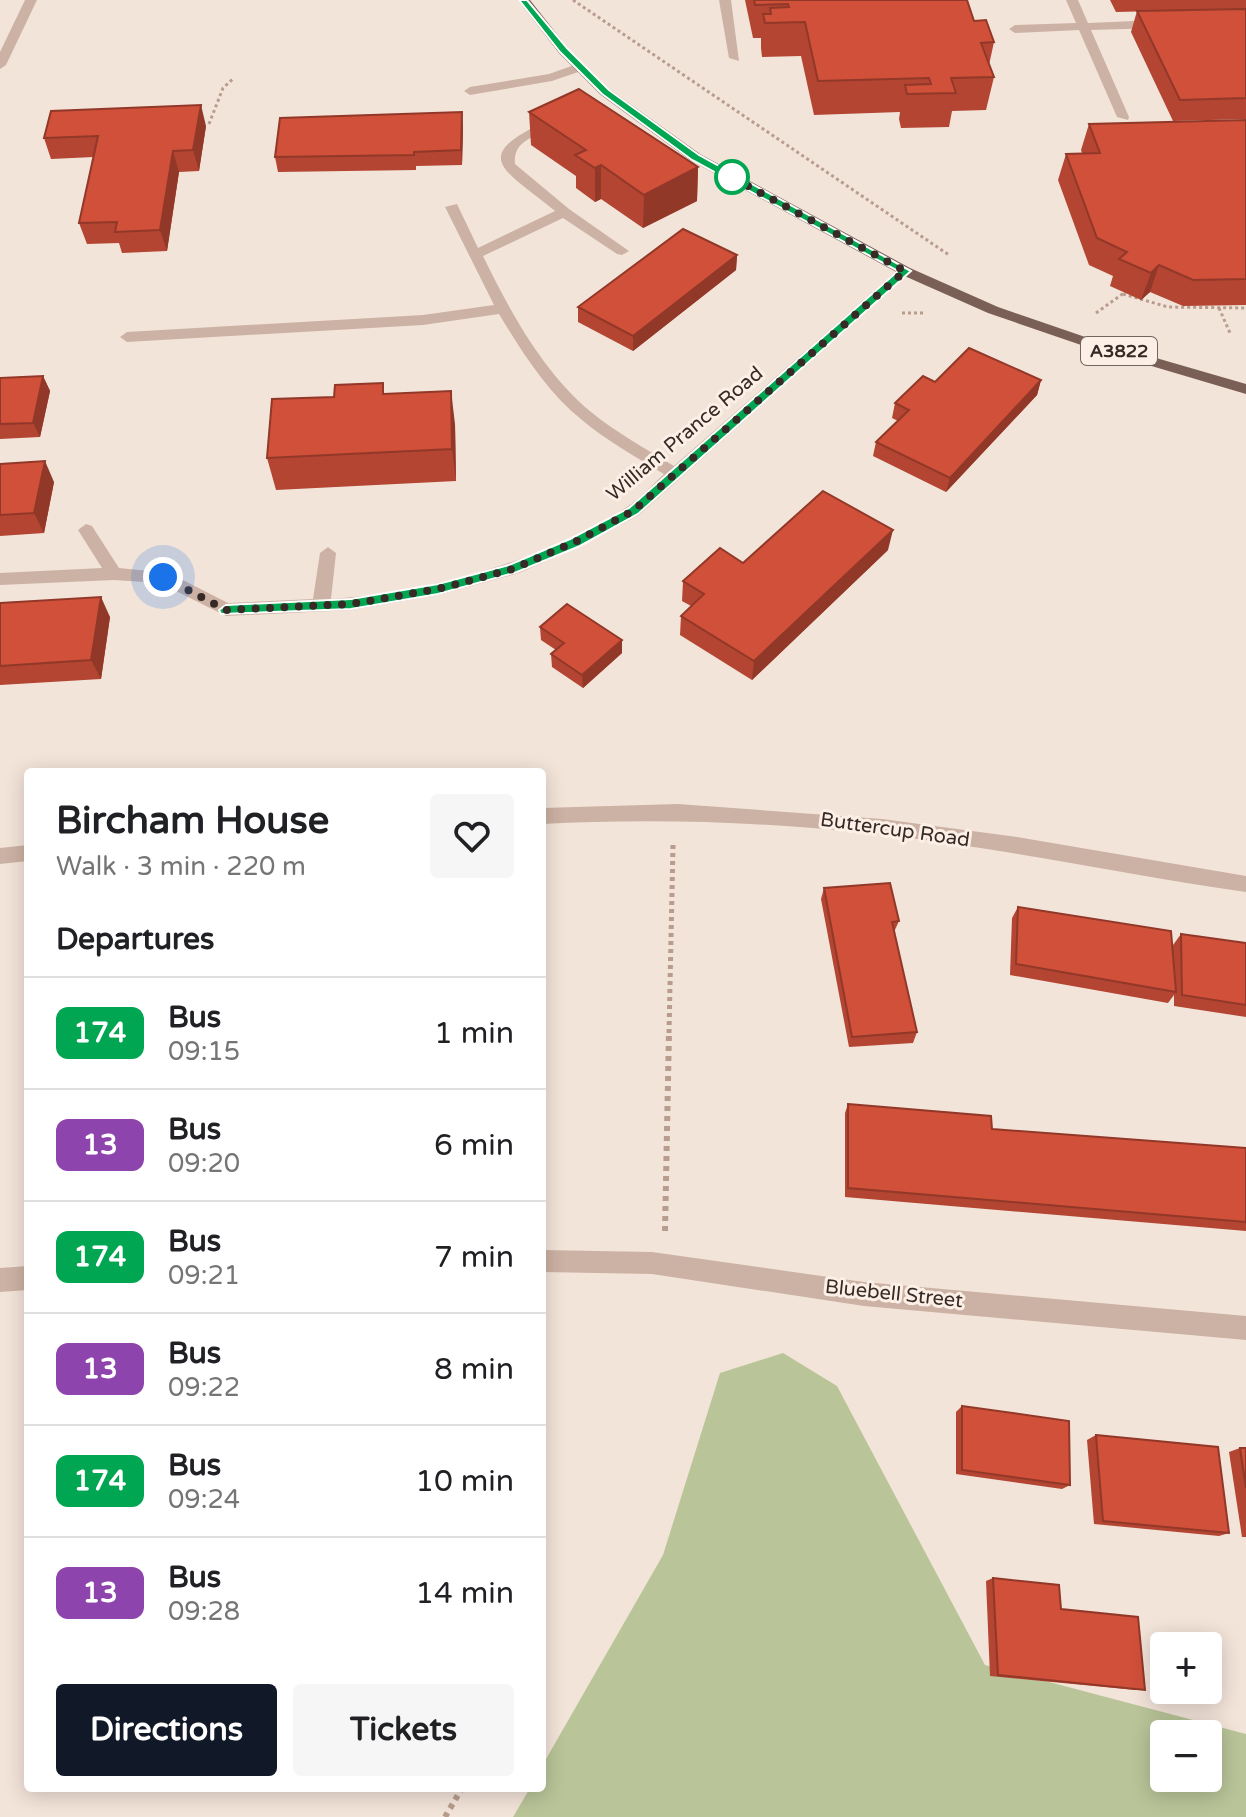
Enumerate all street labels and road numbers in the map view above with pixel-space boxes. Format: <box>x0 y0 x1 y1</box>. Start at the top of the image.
road number: A3822 <box>1081 337 1157 365</box>
street label: William Prance Road <box>602 362 768 506</box>
street label: Buttercup Road <box>819 808 971 852</box>
street label: Bluebell Street <box>824 1275 964 1313</box>

